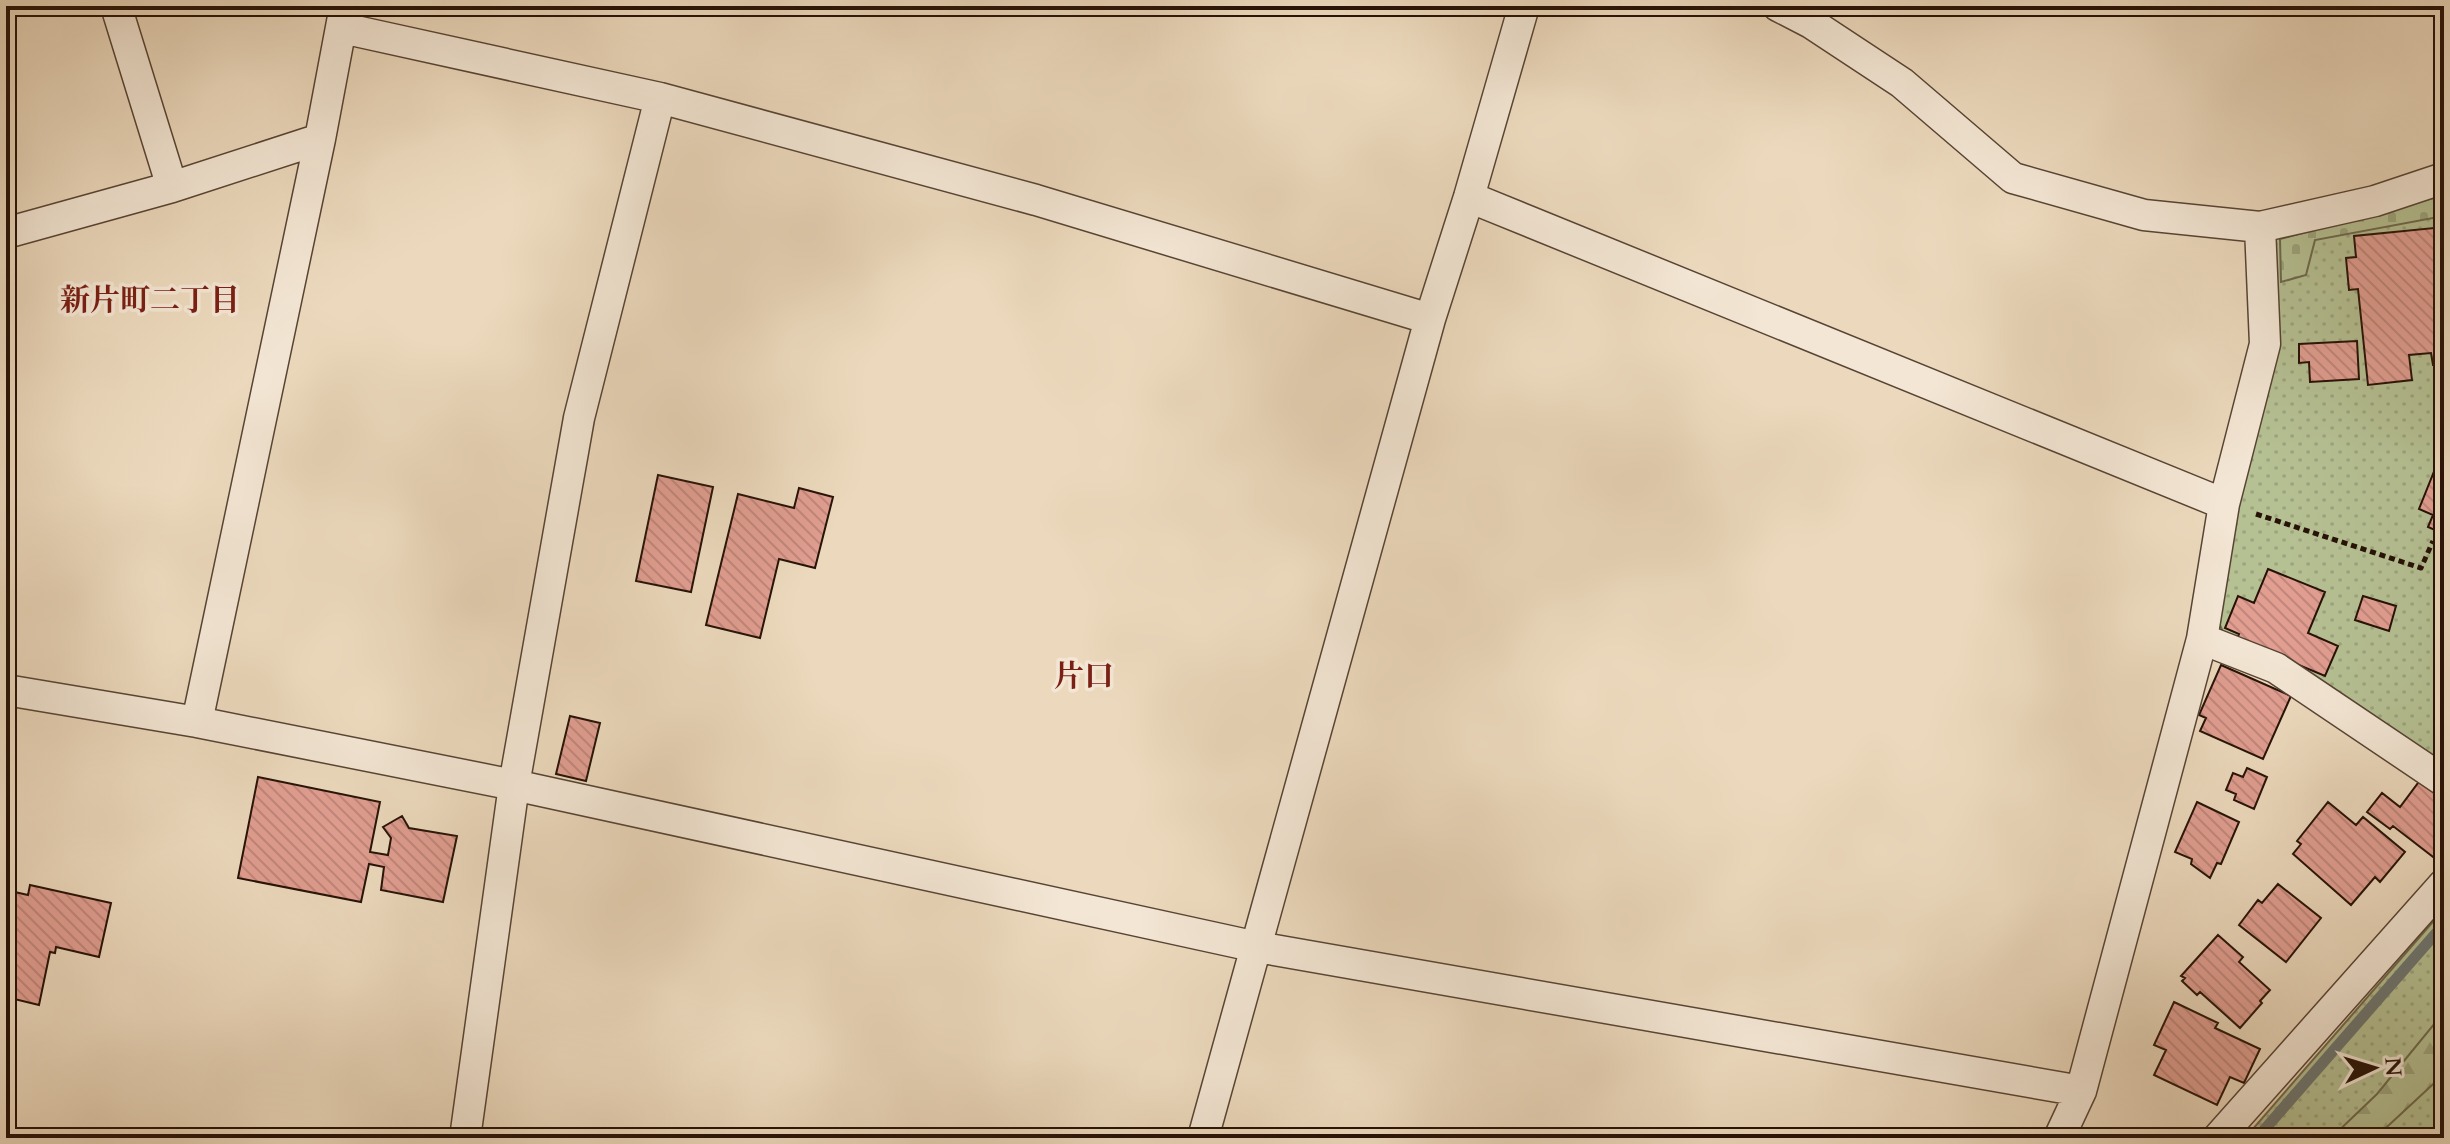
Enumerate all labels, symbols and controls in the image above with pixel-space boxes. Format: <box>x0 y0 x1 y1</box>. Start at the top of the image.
district label: 新片町二丁目 <box>60 280 240 321</box>
district label: 片口 <box>1054 656 1114 697</box>
north arrow <box>2334 1028 2414 1108</box>
text: N <box>2377 1056 2409 1077</box>

